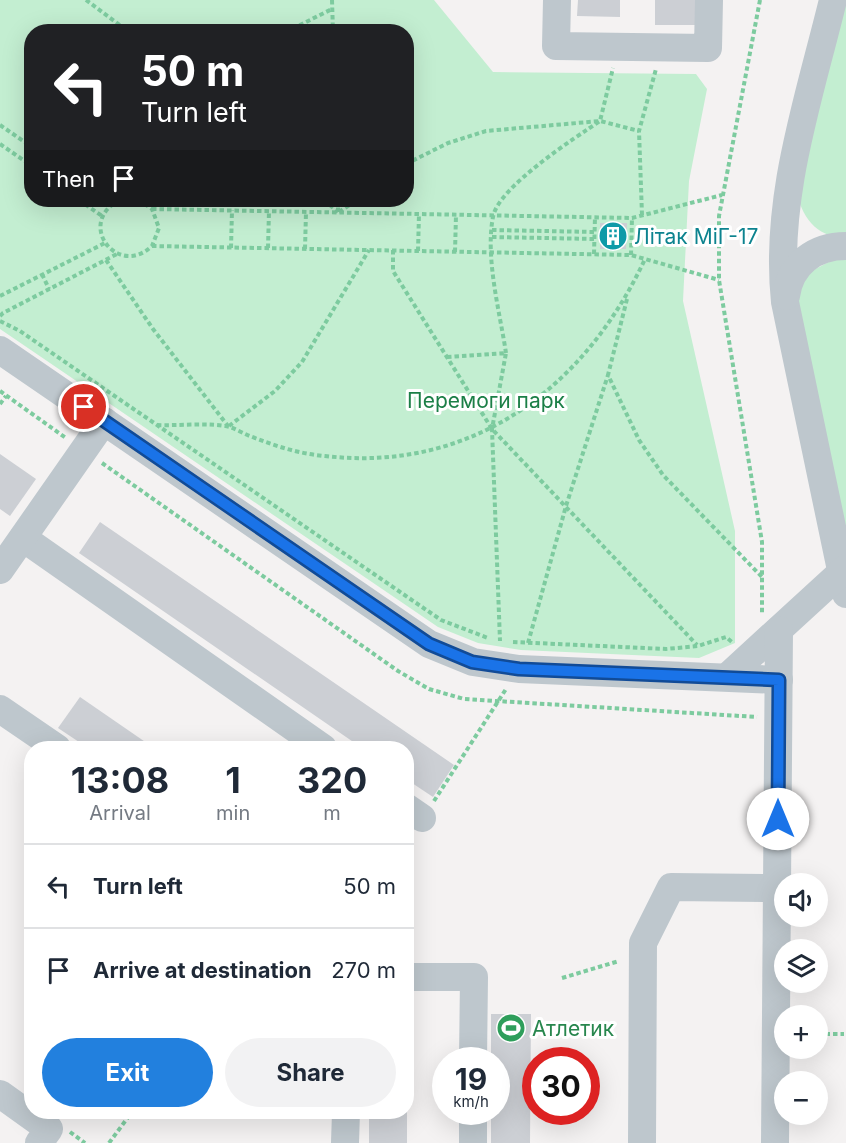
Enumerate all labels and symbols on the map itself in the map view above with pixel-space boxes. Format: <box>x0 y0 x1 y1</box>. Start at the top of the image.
building icon: Літак МіГ-17 <box>597 220 629 252</box>
place label: Літак МіГ-17 <box>634 224 758 249</box>
pin <box>58 381 109 432</box>
park label: Перемоги парк <box>407 388 566 413</box>
position arrow <box>746 787 810 851</box>
sports icon: Атлетик <box>495 1012 527 1044</box>
place label: Атлетик <box>532 1016 615 1041</box>
speed limit sign: 30 <box>522 1047 600 1125</box>

